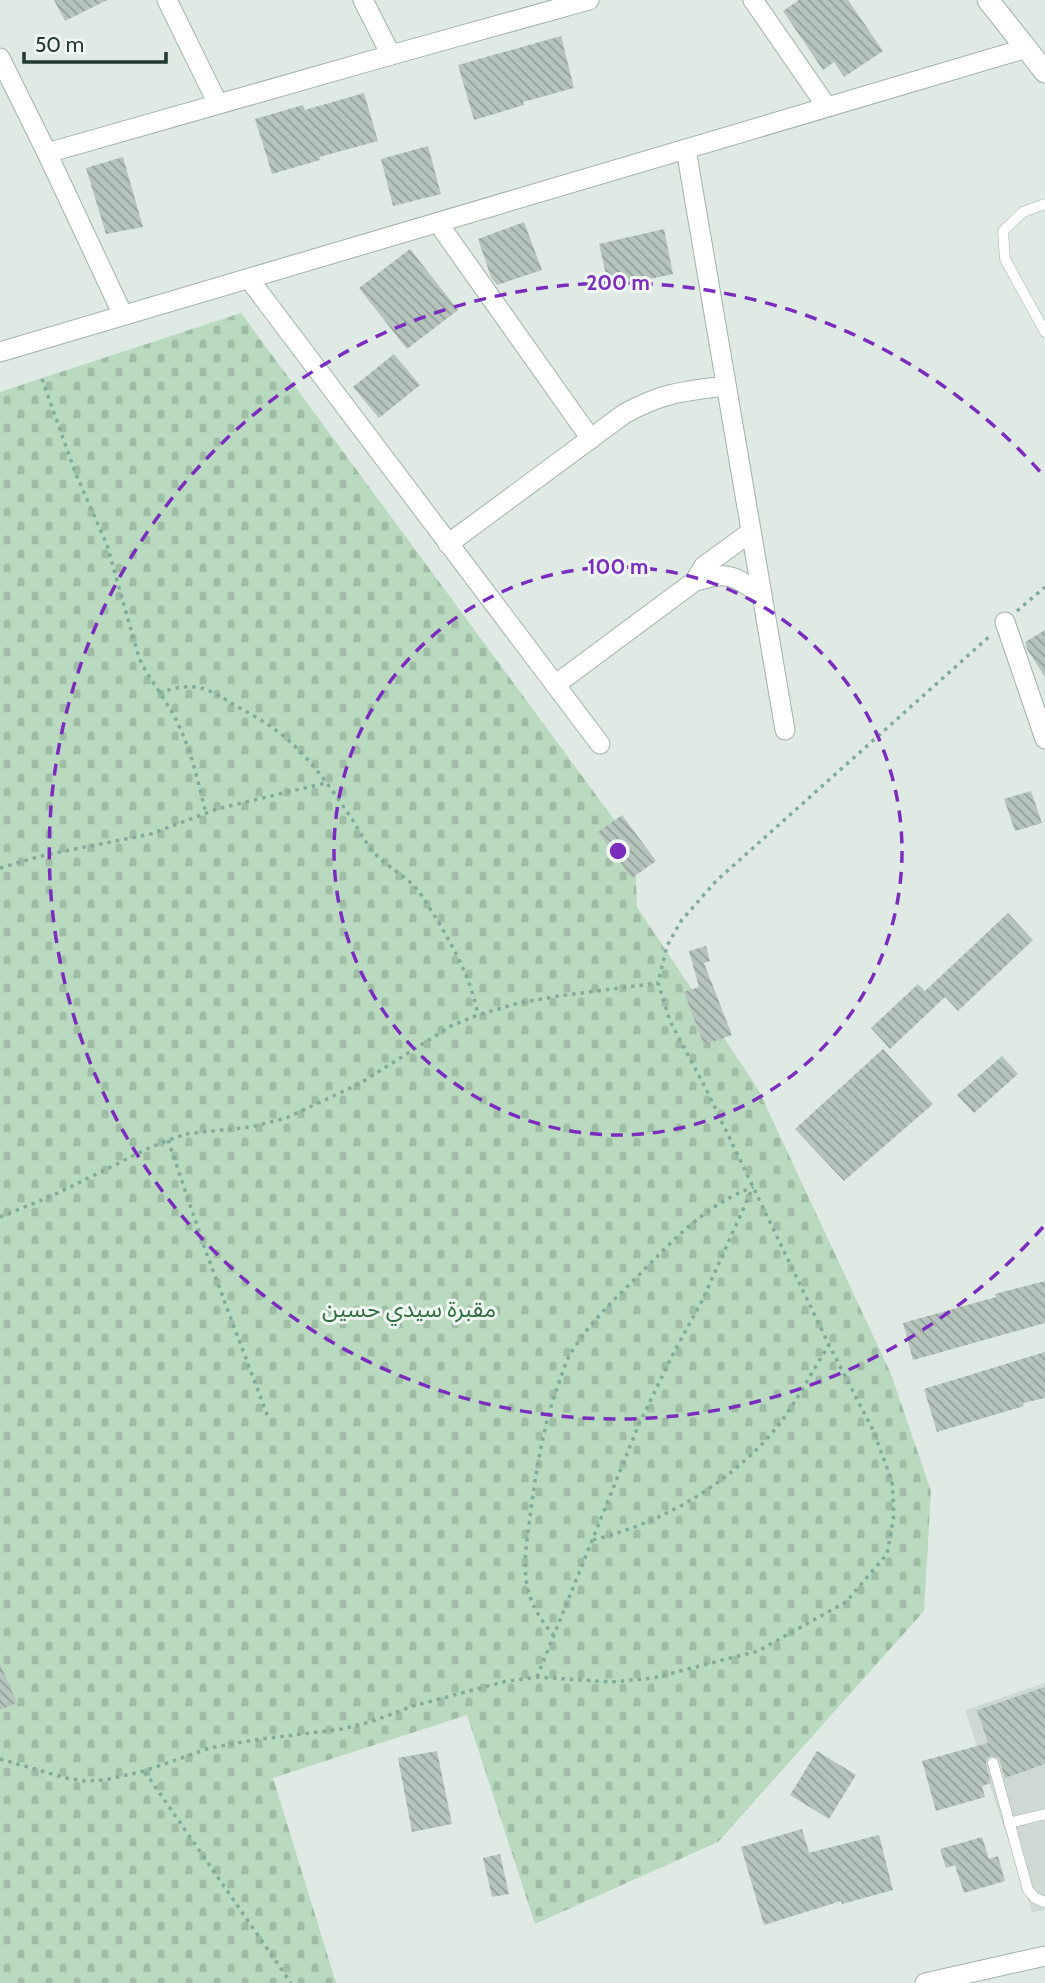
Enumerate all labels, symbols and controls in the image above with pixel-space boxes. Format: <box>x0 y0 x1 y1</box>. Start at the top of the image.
scale bar <box>24 21 166 65</box>
text: 50 m <box>35 32 84 57</box>
text: 200 m <box>586 270 650 295</box>
text: 100 m <box>588 554 648 579</box>
centre of rings <box>606 839 630 863</box>
park label: مقبرة سيدي حسين <box>322 1295 496 1326</box>

